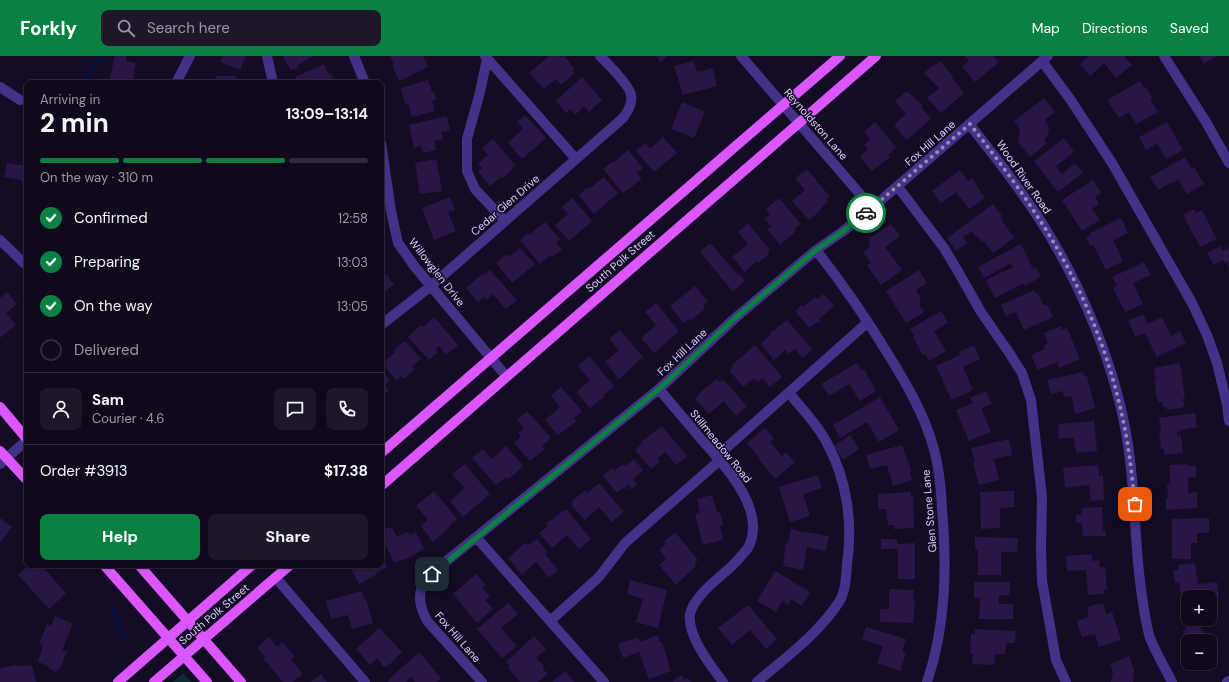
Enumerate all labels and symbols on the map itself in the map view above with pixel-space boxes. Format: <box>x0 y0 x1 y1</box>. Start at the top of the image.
street label: Reynoldston Lane <box>781 85 851 163</box>
street label: Fox Hill Lane <box>902 117 958 169</box>
street label: Wood River Road <box>993 138 1055 217</box>
street label: Cedar Glen Drive <box>468 171 542 239</box>
courier <box>846 193 886 233</box>
street label: South Polk Street <box>582 227 658 295</box>
street label: Willowglen Drive <box>406 235 468 309</box>
street label: Fox Hill Lane <box>654 326 710 378</box>
street label: Stillmeadow Road <box>687 406 755 486</box>
street label: Glen Stone Lane <box>918 469 940 553</box>
pin <box>1118 487 1152 521</box>
pin <box>415 557 449 591</box>
street label: South Polk Street <box>176 581 252 647</box>
street label: Fox Hill Lane <box>432 609 484 665</box>

